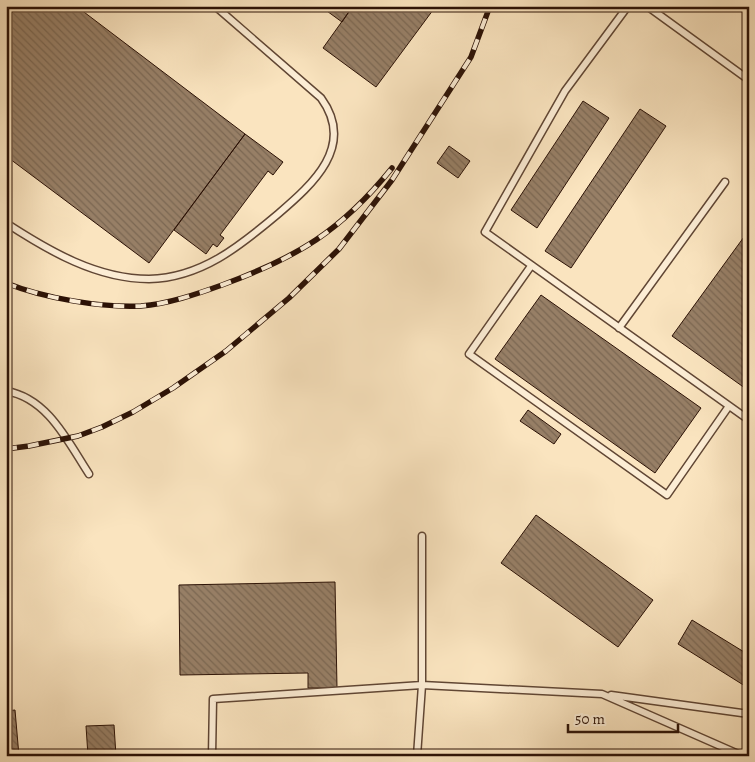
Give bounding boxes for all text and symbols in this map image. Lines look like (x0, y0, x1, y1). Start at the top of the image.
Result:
scale bar (568, 702, 678, 734)
text: 50 m (575, 709, 605, 729)

